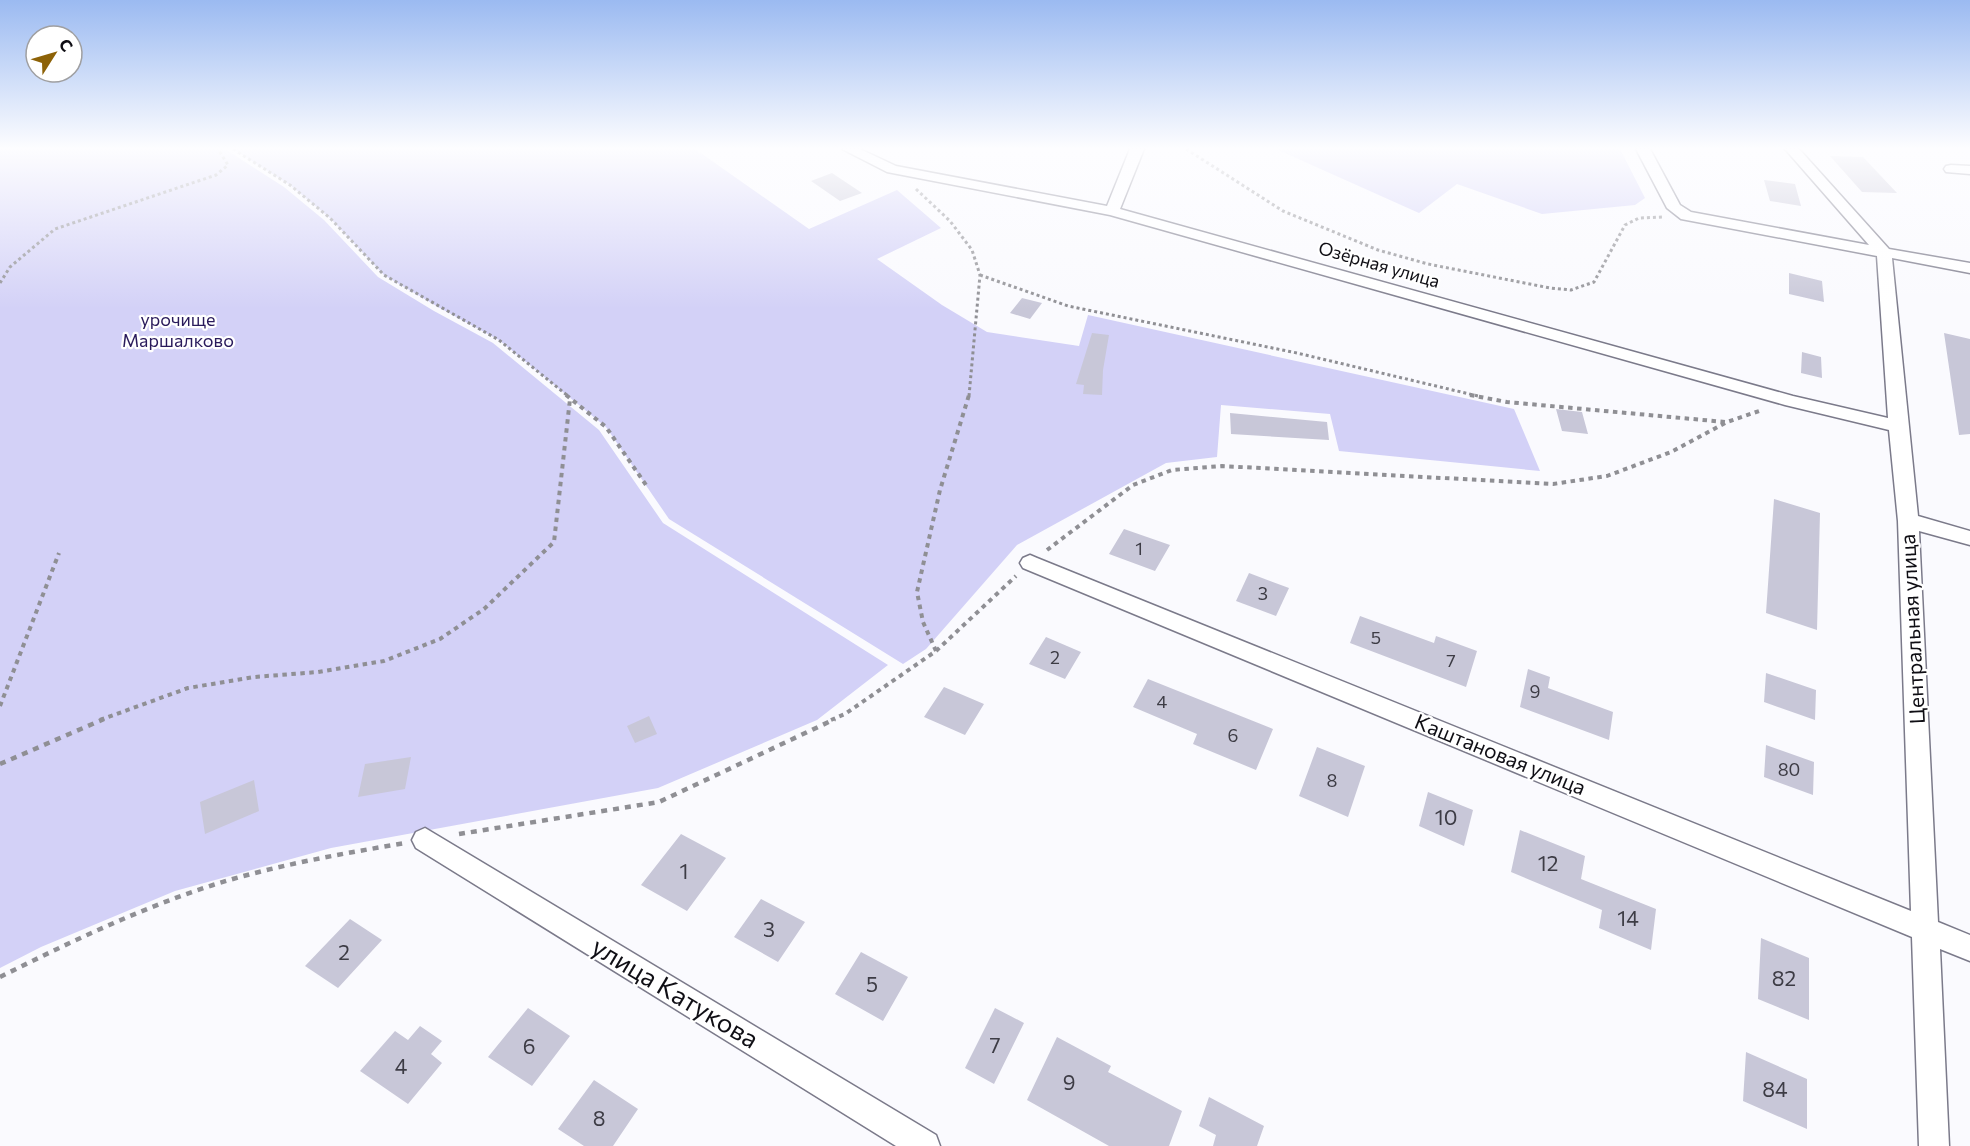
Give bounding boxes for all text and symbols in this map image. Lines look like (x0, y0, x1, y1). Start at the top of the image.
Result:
north arrow (24, 24, 84, 84)
text: С (56, 35, 77, 55)
street label: Озёрная улица (1316, 236, 1442, 292)
park label: урочище Маршалково (122, 308, 234, 351)
street label: Центральная улица (1894, 533, 1929, 725)
house number: 1 (1135, 537, 1143, 559)
house number: 3 (1258, 582, 1268, 604)
house number: 5 (1371, 626, 1381, 648)
house number: 2 (1050, 646, 1060, 668)
house number: 7 (1446, 649, 1456, 671)
house number: 9 (1530, 680, 1540, 702)
house number: 4 (1157, 690, 1168, 712)
street label: Каштановая улица (1411, 708, 1590, 799)
house number: 6 (1228, 724, 1238, 746)
house number: 80 (1778, 758, 1800, 780)
house number: 8 (1327, 769, 1338, 791)
house number: 10 (1435, 804, 1457, 829)
house number: 12 (1538, 850, 1558, 875)
house number: 1 (680, 858, 688, 883)
house number: 14 (1617, 905, 1639, 930)
house number: 3 (763, 916, 775, 941)
street label: улица Катукова (587, 930, 765, 1054)
house number: 2 (338, 939, 350, 964)
house number: 82 (1772, 965, 1796, 990)
house number: 5 (866, 971, 878, 996)
house number: 7 (989, 1032, 1001, 1057)
house number: 6 (523, 1033, 535, 1058)
house number: 4 (395, 1053, 408, 1078)
house number: 9 (1063, 1069, 1075, 1094)
house number: 84 (1762, 1076, 1788, 1101)
house number: 8 (593, 1105, 605, 1130)

